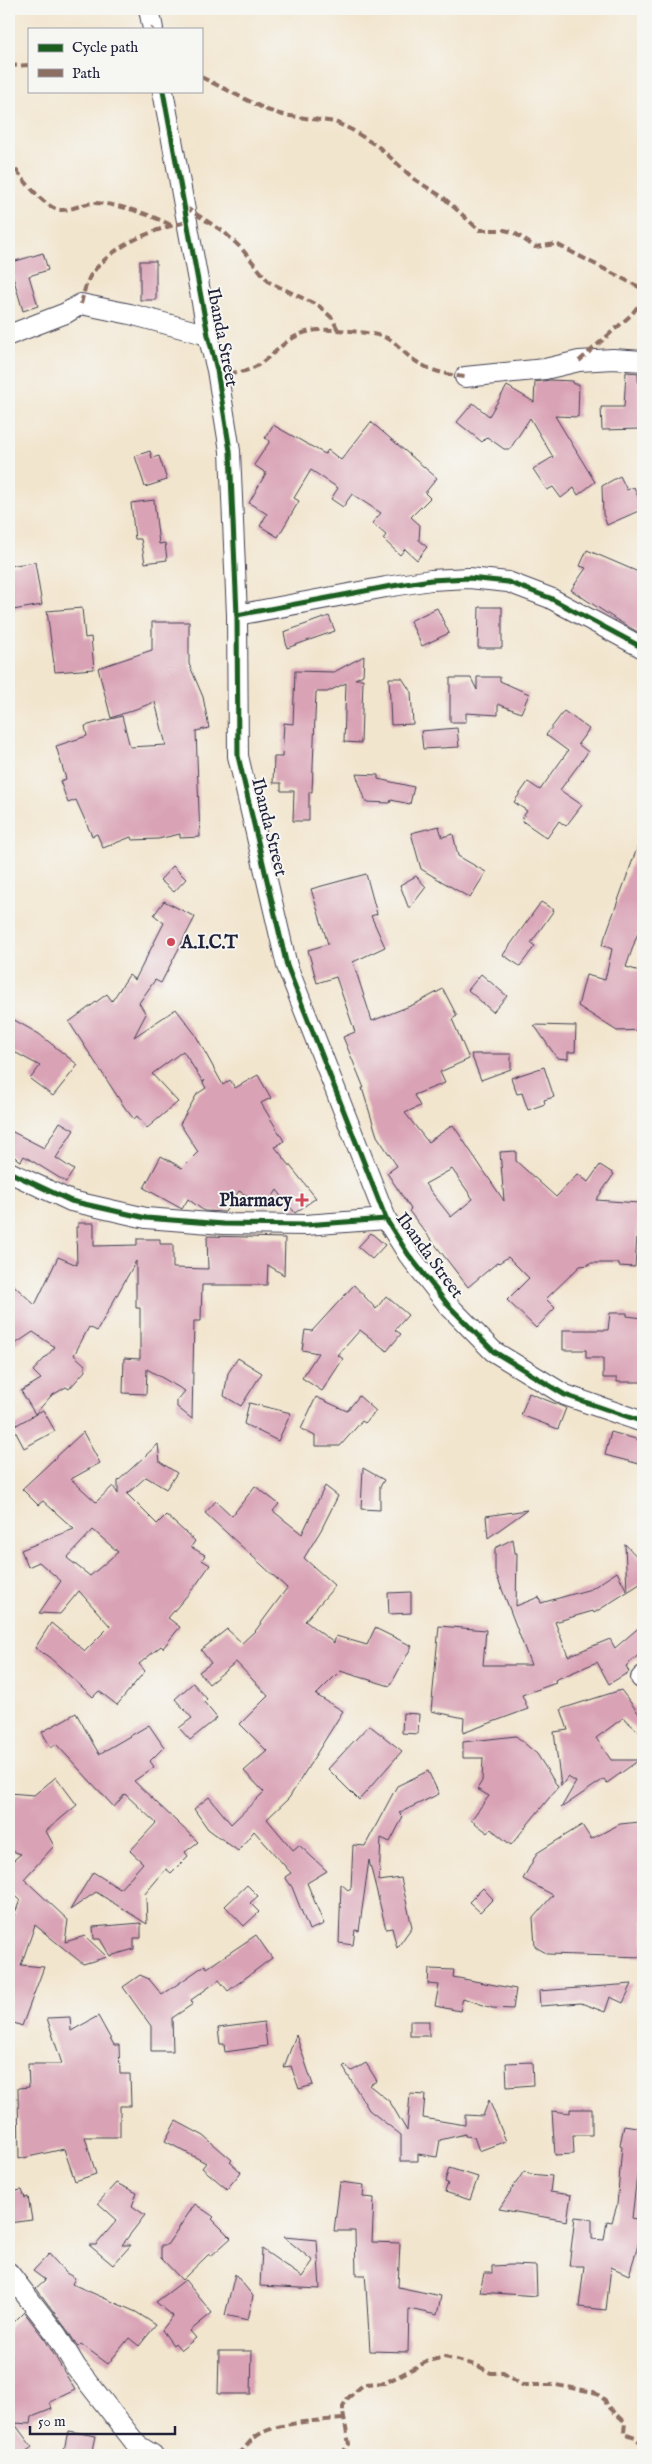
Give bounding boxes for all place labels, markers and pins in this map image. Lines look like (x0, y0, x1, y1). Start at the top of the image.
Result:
place label: A.I.C.T (180, 932, 239, 955)
marker: A.I.C.T (165, 936, 177, 948)
place label: Pharmacy (219, 1190, 293, 1213)
marker: Pharmacy (296, 1194, 308, 1206)

